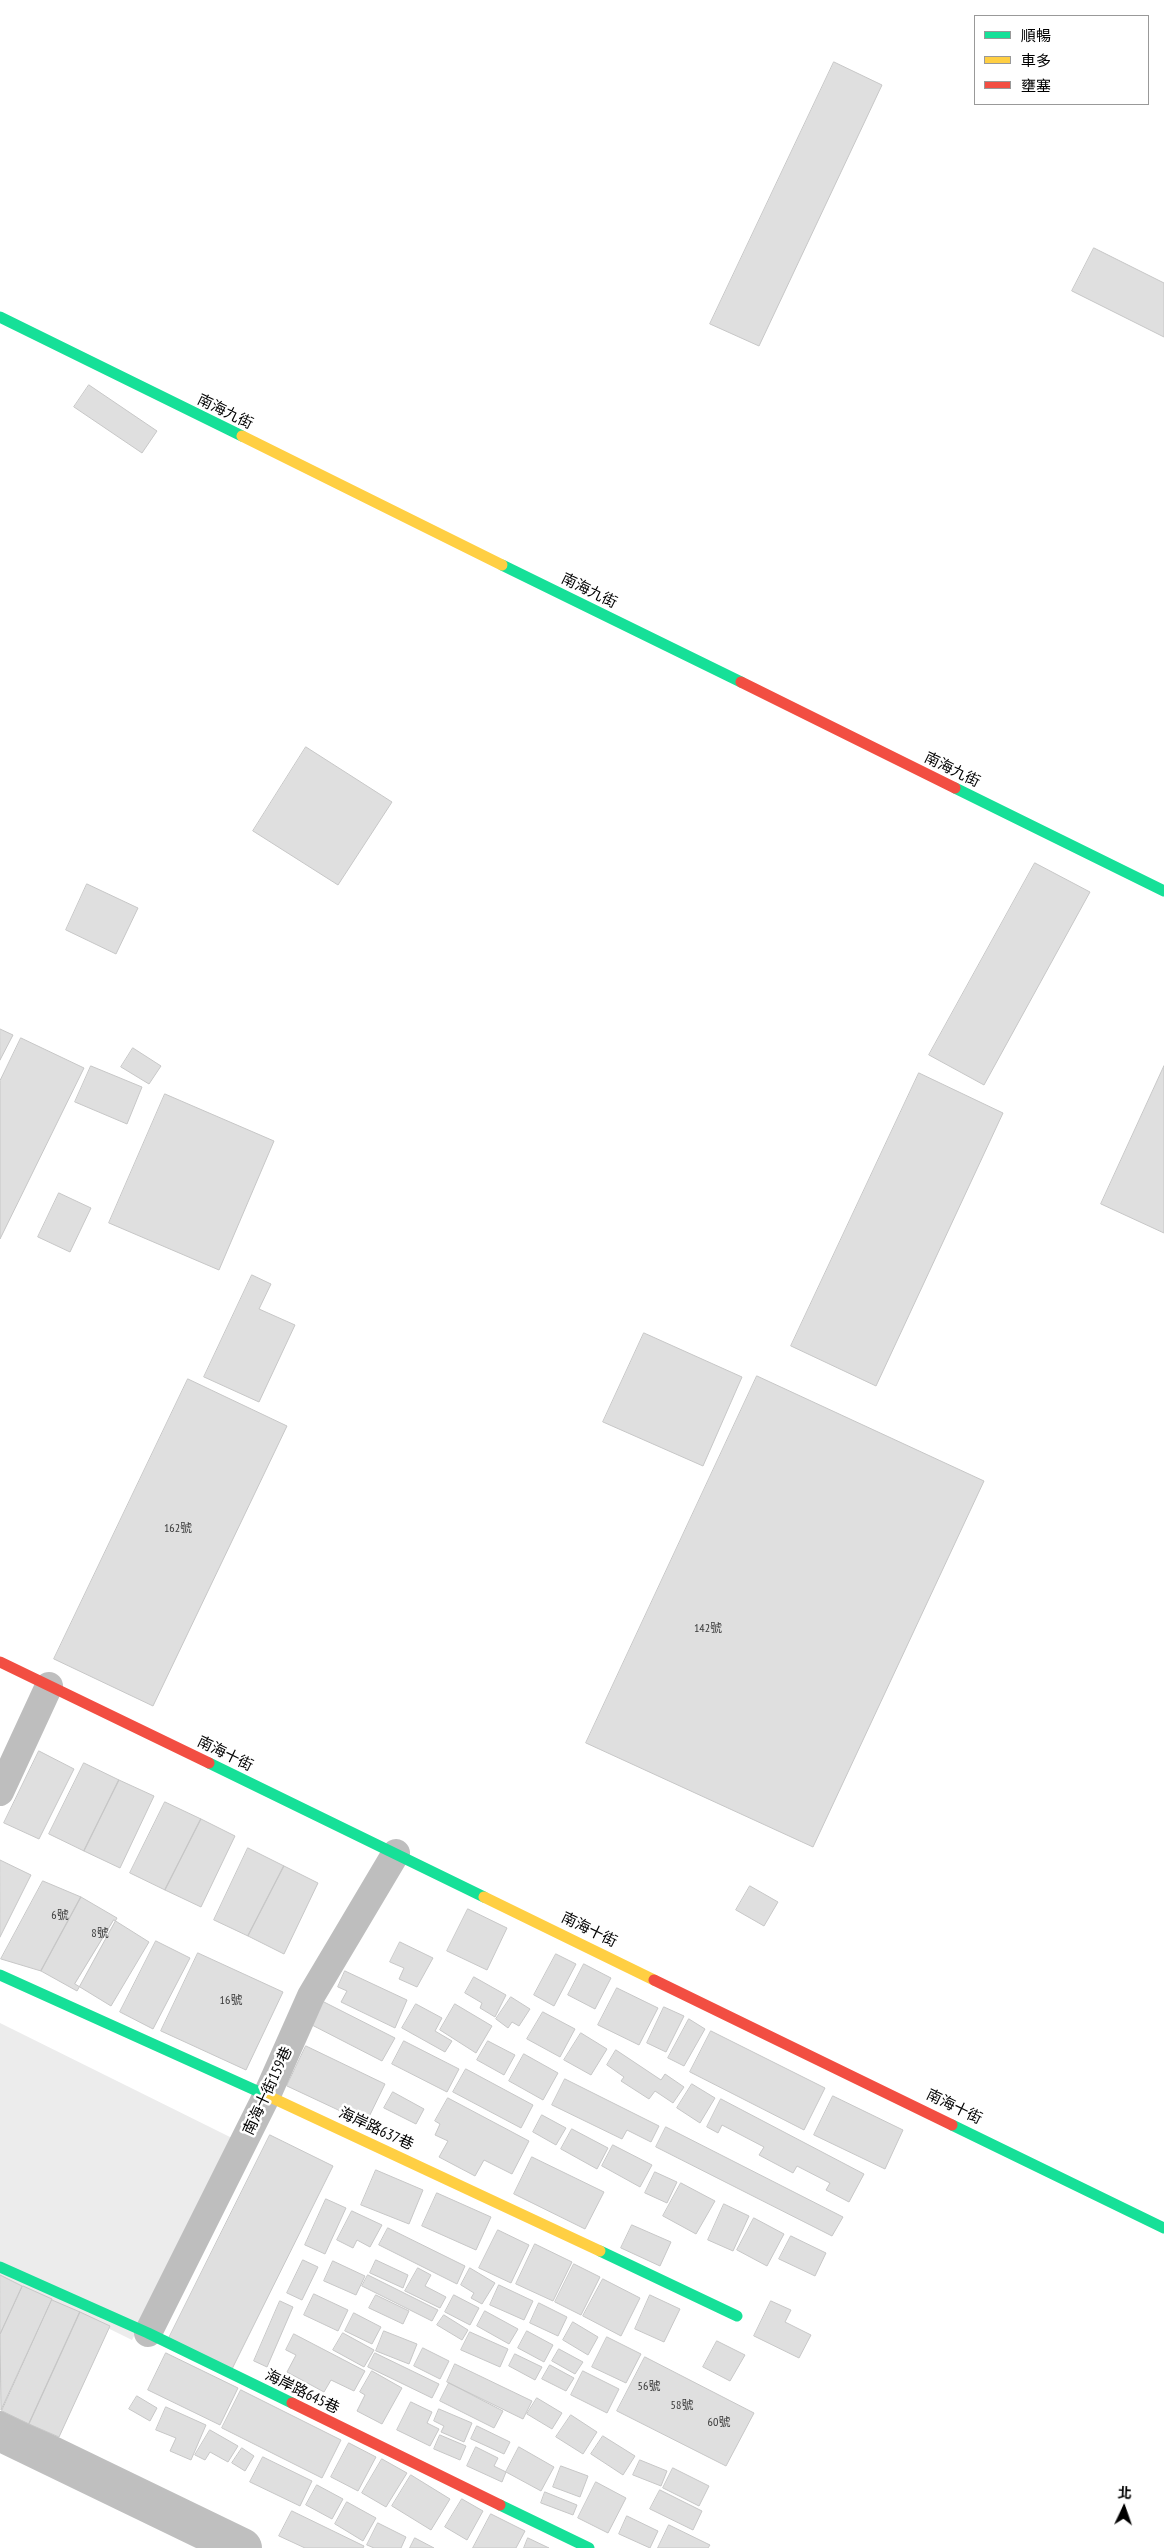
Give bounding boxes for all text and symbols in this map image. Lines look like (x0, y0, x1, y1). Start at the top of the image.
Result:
legend (974, 15, 1149, 105)
text: 順暢 (1021, 26, 1051, 45)
text: 車多 (1021, 51, 1051, 70)
text: 壅塞 (1021, 76, 1051, 95)
street label: 南海九街 (194, 391, 256, 433)
street label: 南海九街 (558, 570, 620, 612)
street label: 南海九街 (921, 749, 983, 791)
house number: 162號 (164, 1522, 192, 1536)
house number: 142號 (694, 1622, 722, 1636)
street label: 南海十街 (194, 1733, 256, 1775)
house number: 6號 (51, 1909, 69, 1923)
street label: 南海十街 (558, 1909, 620, 1951)
house number: 8號 (91, 1927, 109, 1941)
house number: 16號 (220, 1994, 242, 2008)
street label: 南海十街159巷 (240, 2044, 296, 2138)
street label: 南海十街 (923, 2086, 985, 2128)
street label: 海岸路637巷 (336, 2104, 416, 2154)
street label: 海岸路645巷 (262, 2366, 342, 2418)
house number: 56號 (638, 2380, 660, 2394)
house number: 58號 (671, 2399, 693, 2413)
house number: 60號 (708, 2416, 730, 2430)
north arrow (1099, 2483, 1149, 2533)
text: 北 (1117, 2484, 1132, 2502)

